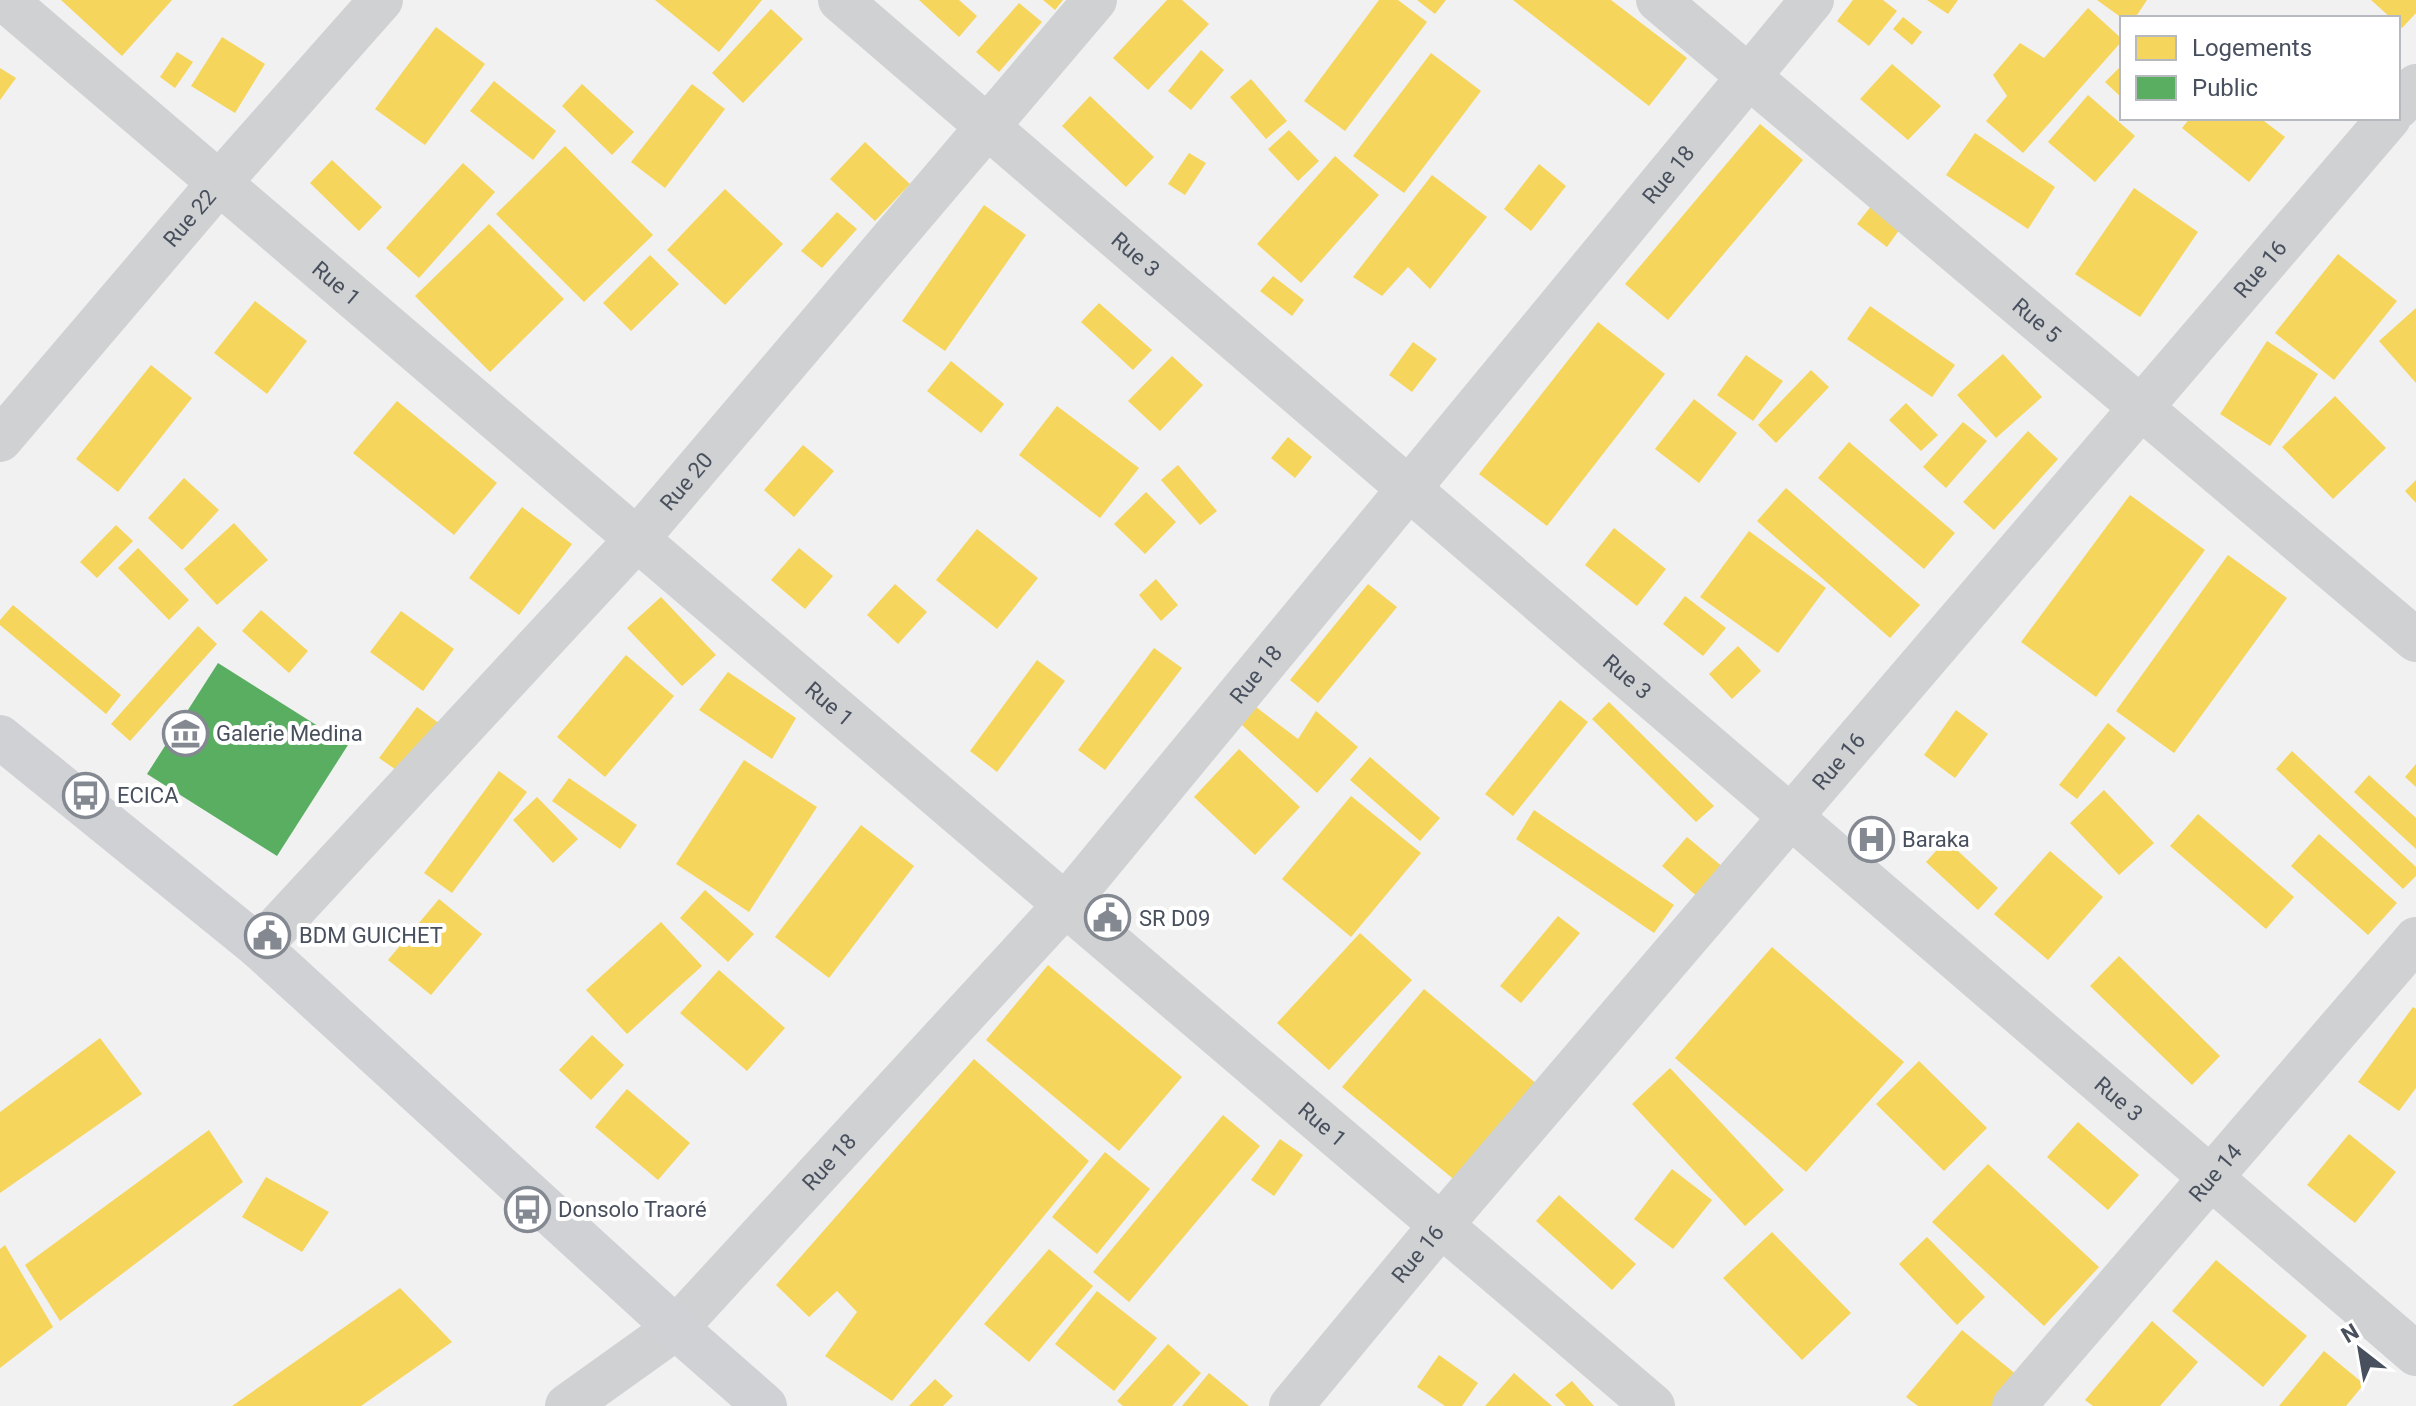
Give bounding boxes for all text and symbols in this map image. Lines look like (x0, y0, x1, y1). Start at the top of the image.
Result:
legend (2120, 16, 2400, 120)
text: Logements (2192, 34, 2312, 62)
text: Public (2192, 74, 2258, 102)
street label: Rue 18 (1637, 141, 1700, 209)
street label: Rue 22 (158, 184, 221, 252)
street label: Rue 3 (1106, 227, 1165, 282)
street label: Rue 16 (2229, 235, 2292, 303)
street label: Rue 1 (307, 256, 365, 311)
street label: Rue 5 (2007, 293, 2066, 348)
street label: Rue 20 (655, 448, 718, 515)
street label: Rue 18 (1225, 641, 1287, 709)
street label: Rue 3 (1598, 649, 1656, 704)
street label: Rue 1 (800, 677, 858, 731)
museum icon: Galerie Medina (161, 709, 209, 757)
place label: Galerie Medina (216, 721, 363, 746)
street label: Rue 16 (1807, 727, 1870, 795)
bus stop icon: ECICA (62, 771, 110, 819)
place label: ECICA (117, 783, 179, 808)
hospital icon: Baraka (1847, 815, 1895, 863)
place label: Baraka (1902, 827, 1970, 852)
public building icon: SR D09 (1084, 894, 1132, 942)
place label: SR D09 (1139, 906, 1210, 931)
public building icon: BDM GUICHET (244, 911, 292, 959)
place label: BDM GUICHET (299, 923, 443, 948)
street label: Rue 3 (2089, 1072, 2148, 1127)
street label: Rue 1 (1293, 1097, 1351, 1152)
street label: Rue 18 (797, 1129, 861, 1195)
street label: Rue 14 (2184, 1139, 2247, 1207)
bus stop icon: Donsolo Traoré (503, 1185, 551, 1233)
place label: Donsolo Traoré (558, 1197, 707, 1222)
street label: Rue 16 (1387, 1220, 1449, 1288)
north arrow (2320, 1310, 2400, 1390)
text: N (2337, 1319, 2363, 1348)

